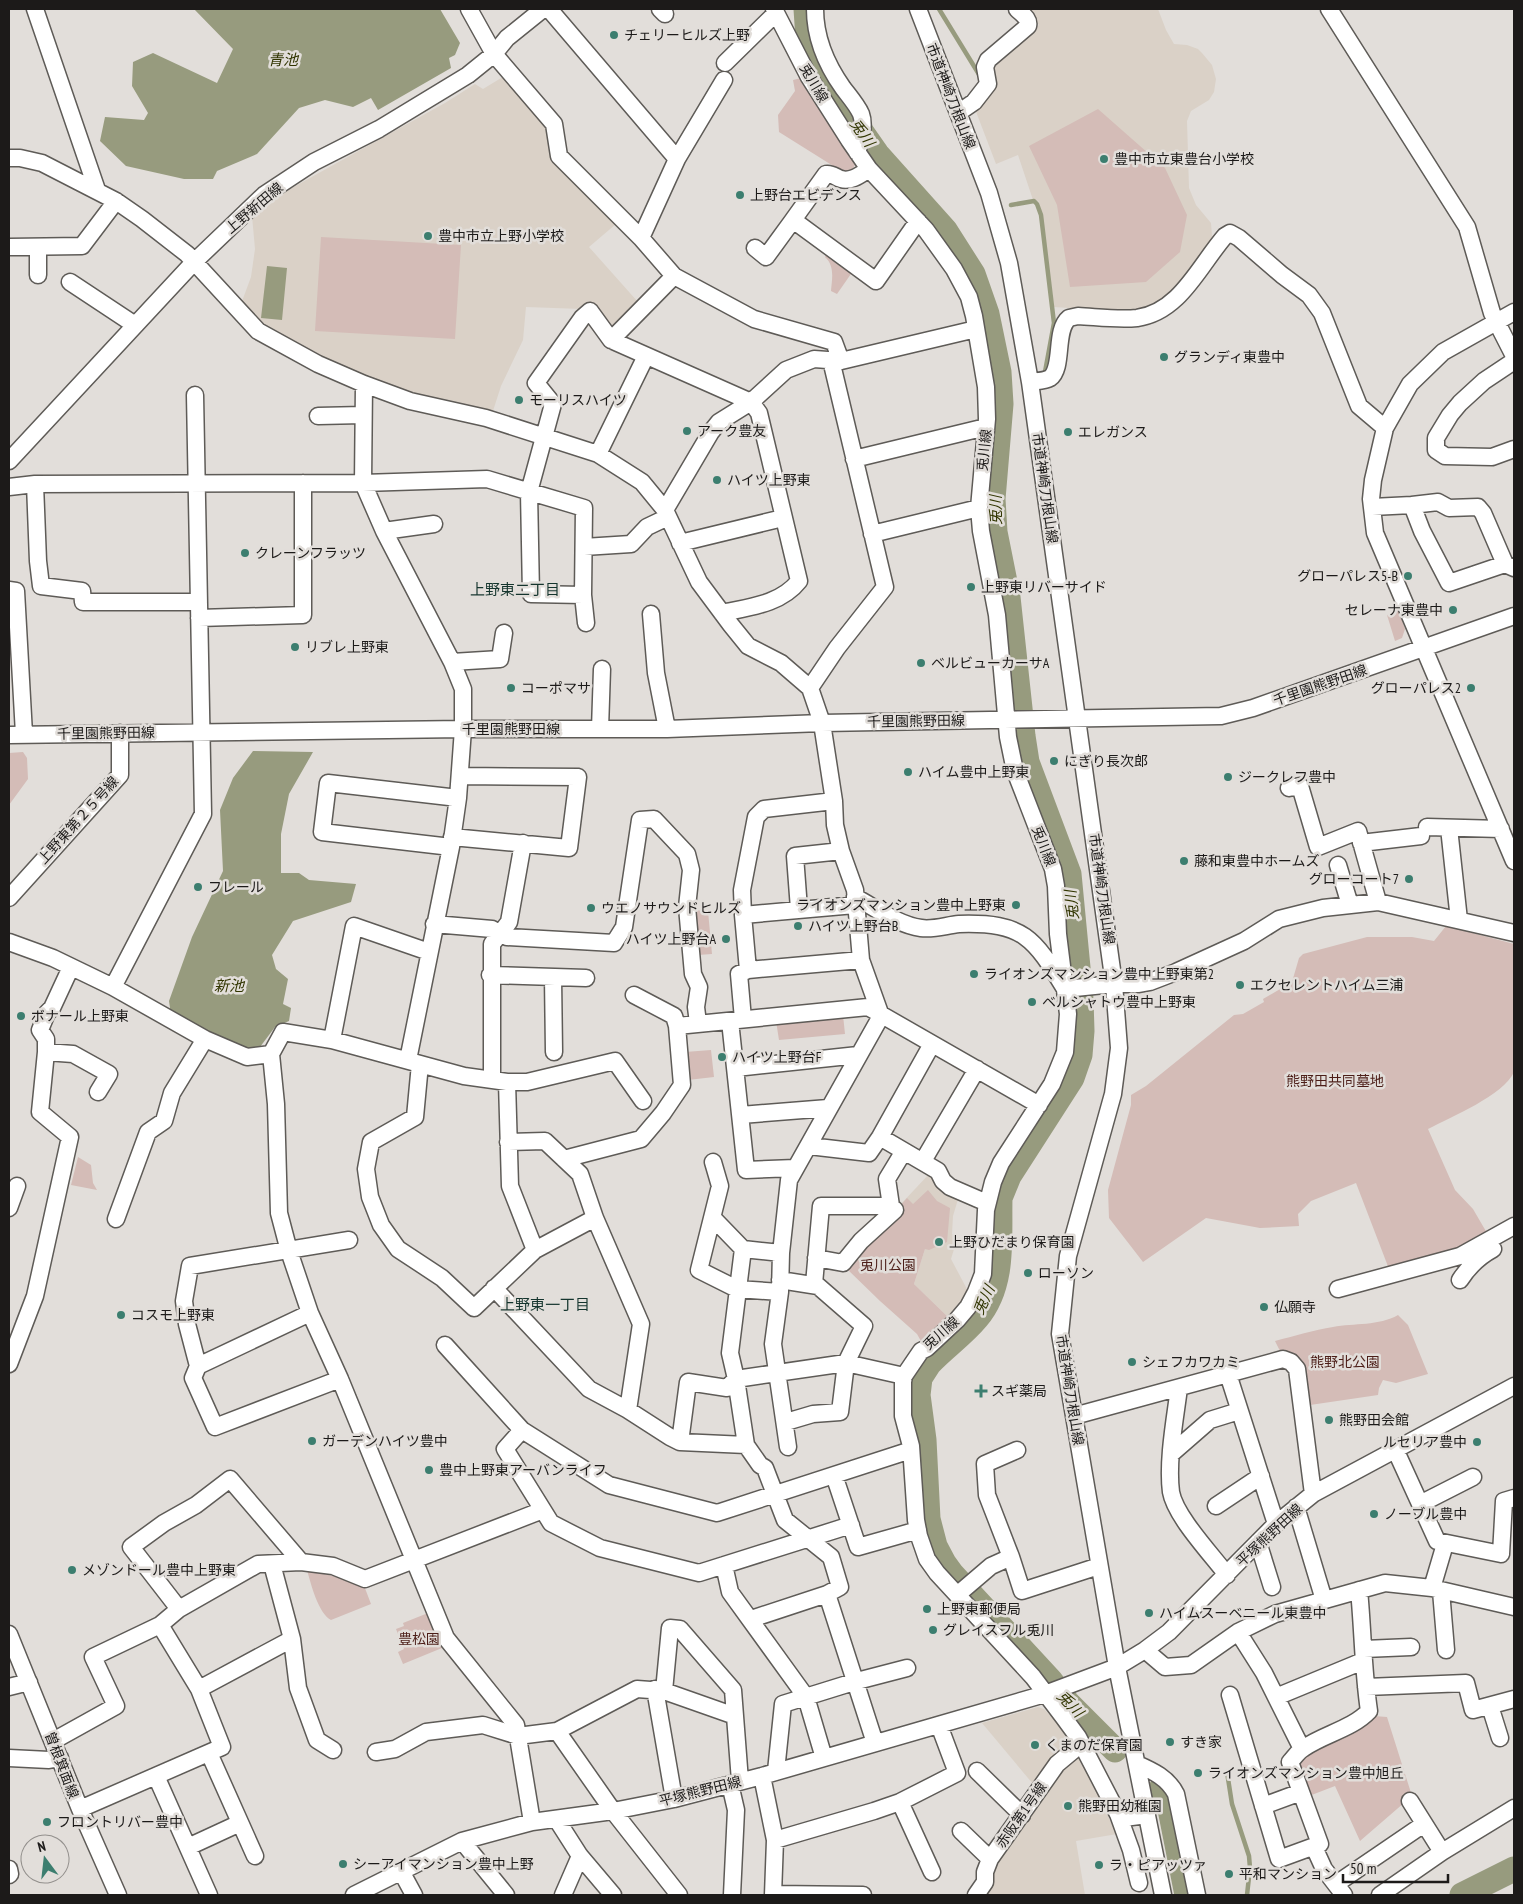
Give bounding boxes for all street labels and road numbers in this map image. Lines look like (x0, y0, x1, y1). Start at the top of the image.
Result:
street label: 市道神崎刀根山線 (923, 40, 979, 152)
street label: 兎川線 (796, 60, 832, 106)
street label: 上野新田線 (221, 179, 287, 237)
street label: 兎川線 (973, 428, 995, 472)
street label: 市道神崎刀根山線 (1028, 431, 1062, 545)
street label: 千里園熊野田線 (1271, 661, 1369, 709)
street label: 千里園熊野田線 (867, 711, 965, 731)
street label: 千里園熊野田線 (462, 720, 560, 738)
street label: 千里園熊野田線 (57, 723, 155, 743)
street label: 上野東第２５号線 (34, 772, 122, 868)
street label: 兎川線 (1028, 823, 1060, 869)
street label: 市道神崎刀根山線 (1085, 832, 1119, 946)
street label: 兎川線 (919, 1312, 963, 1354)
street label: 市道神崎刀根山線 (1052, 1333, 1088, 1447)
street label: 平塚熊野田線 (1232, 1500, 1306, 1570)
street label: 曽根箕面線 (41, 1729, 83, 1801)
street label: 平塚熊野田線 (657, 1772, 743, 1810)
street label: 赤阪第1号線 (992, 1779, 1050, 1851)

